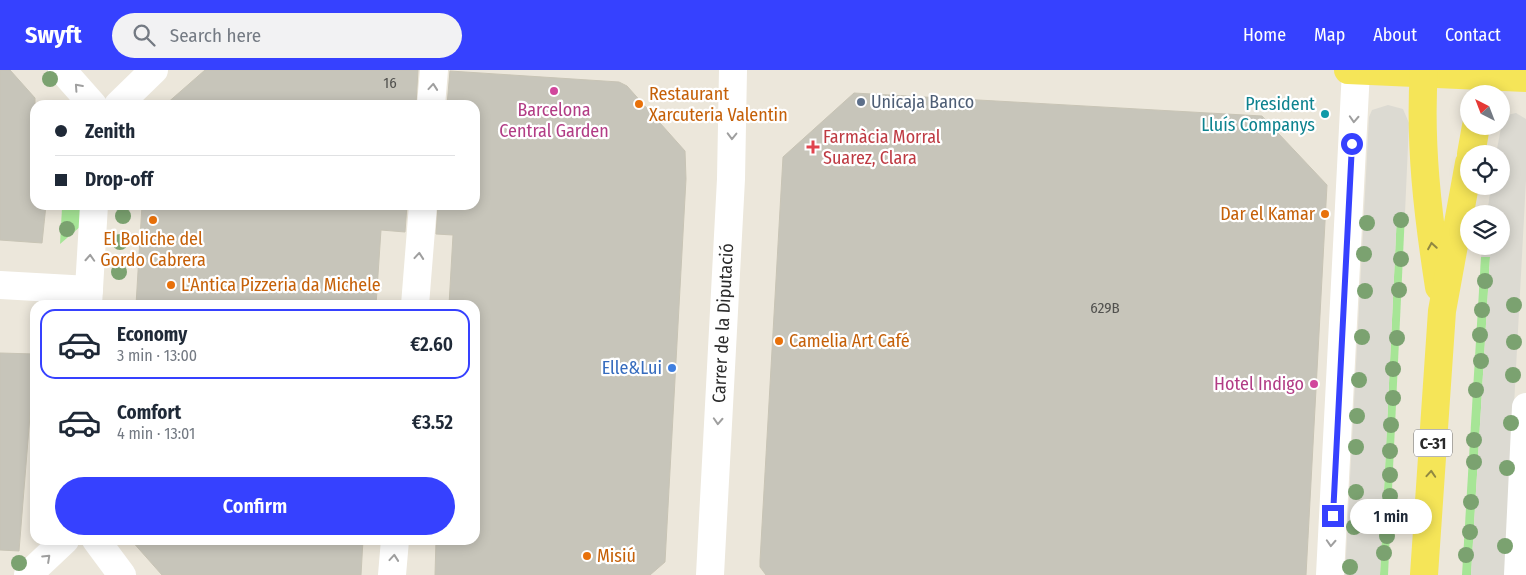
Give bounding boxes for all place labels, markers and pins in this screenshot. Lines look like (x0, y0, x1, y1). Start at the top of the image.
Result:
place label: Restaurant Xarcuteria Valentin (649, 83, 788, 126)
marker: Barcelona Central Garden (548, 85, 560, 97)
place label: Unicaja Banco (871, 91, 974, 113)
place label: President Lluís Companys (1201, 93, 1315, 136)
marker: Unicaja Banco (855, 96, 867, 108)
marker: Restaurant Xarcuteria Valentin (633, 98, 645, 110)
place label: Barcelona Central Garden (499, 99, 609, 142)
marker: President Lluís Companys (1319, 108, 1331, 120)
place label: Farmàcia Morral Suarez, Clara (823, 126, 941, 169)
marker: Farmàcia Morral Suarez, Clara (807, 141, 819, 153)
place label: Dar el Kamar (1220, 203, 1316, 225)
marker: Dar el Kamar (1319, 208, 1331, 220)
marker: El Boliche del Gordo Cabrera (147, 214, 159, 226)
place label: El Boliche del Gordo Cabrera (100, 228, 206, 271)
place label: L'Antica Pizzeria da Michele (181, 274, 381, 296)
marker: L'Antica Pizzeria da Michele (165, 279, 177, 291)
place label: Camelia Art Café (789, 330, 910, 352)
marker: Camelia Art Café (773, 335, 785, 347)
place label: Elle&Lui (602, 357, 662, 379)
marker: Elle&Lui (666, 362, 678, 374)
place label: Hotel Indigo (1214, 373, 1304, 395)
marker: Hotel Indigo (1308, 378, 1320, 390)
place label: Misiú (597, 545, 636, 567)
marker: Misiú (581, 550, 593, 562)

